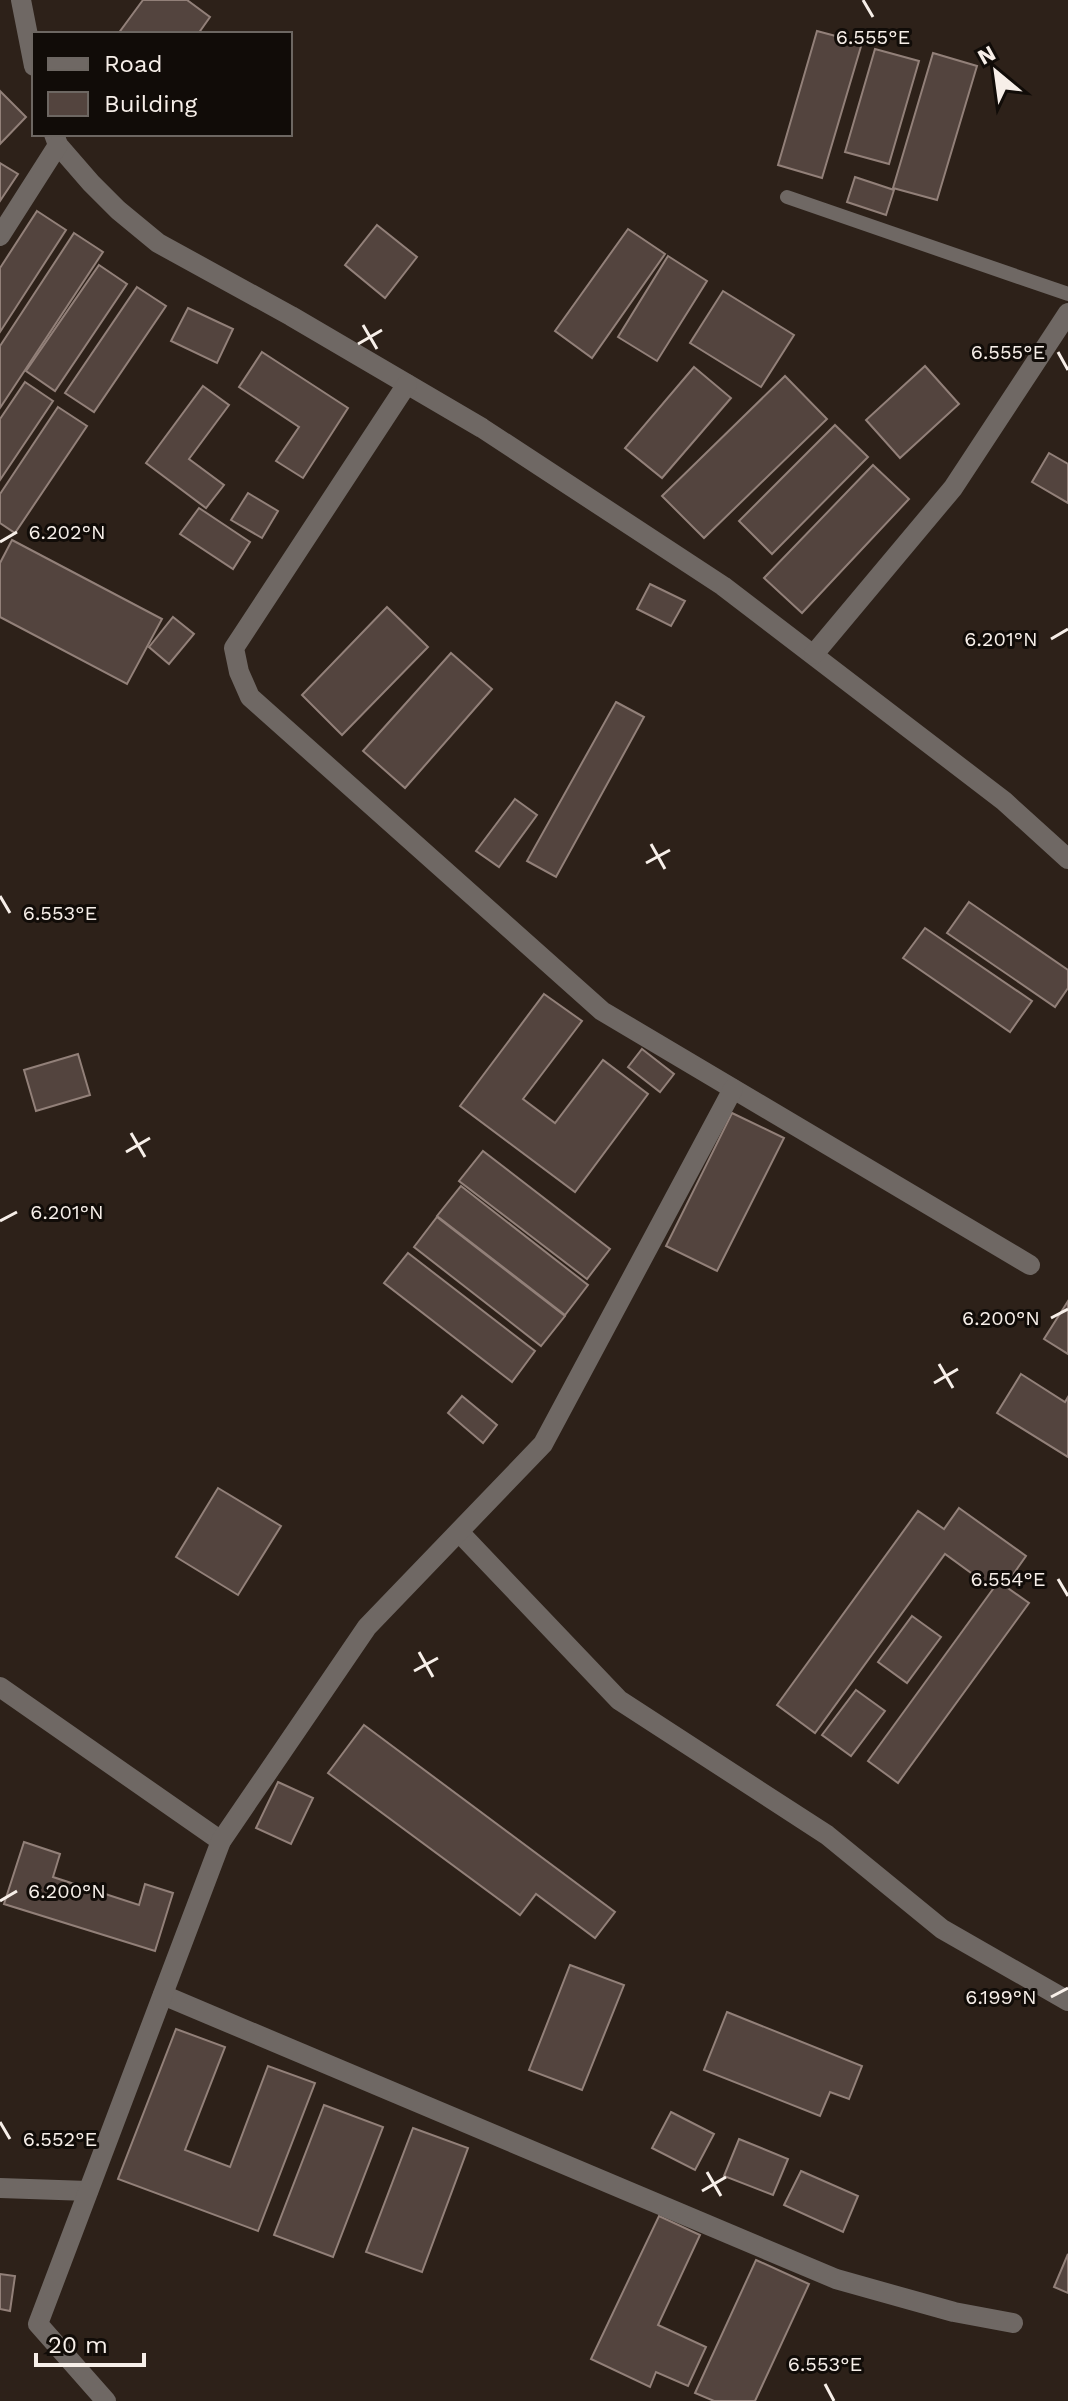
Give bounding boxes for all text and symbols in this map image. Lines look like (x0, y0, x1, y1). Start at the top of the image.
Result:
text: 6.555°E (836, 25, 910, 49)
legend (32, 32, 292, 136)
north arrow (956, 32, 1036, 112)
text: N (973, 40, 1000, 70)
text: Road (104, 50, 163, 78)
text: Building (104, 90, 197, 118)
text: 6.555°E (971, 340, 1045, 364)
text: 6.202°N (28, 520, 106, 544)
text: 6.201°N (964, 627, 1038, 651)
text: 6.553°E (23, 901, 97, 925)
text: 6.201°N (30, 1200, 104, 1224)
text: 6.200°N (962, 1306, 1040, 1330)
text: 6.554°E (971, 1567, 1045, 1591)
text: 6.200°N (28, 1879, 106, 1903)
text: 6.199°N (965, 1985, 1037, 2009)
text: 6.552°E (23, 2127, 97, 2151)
scale bar (36, 2317, 144, 2367)
text: 20 m (48, 2331, 108, 2359)
text: 6.553°E (788, 2352, 862, 2376)

